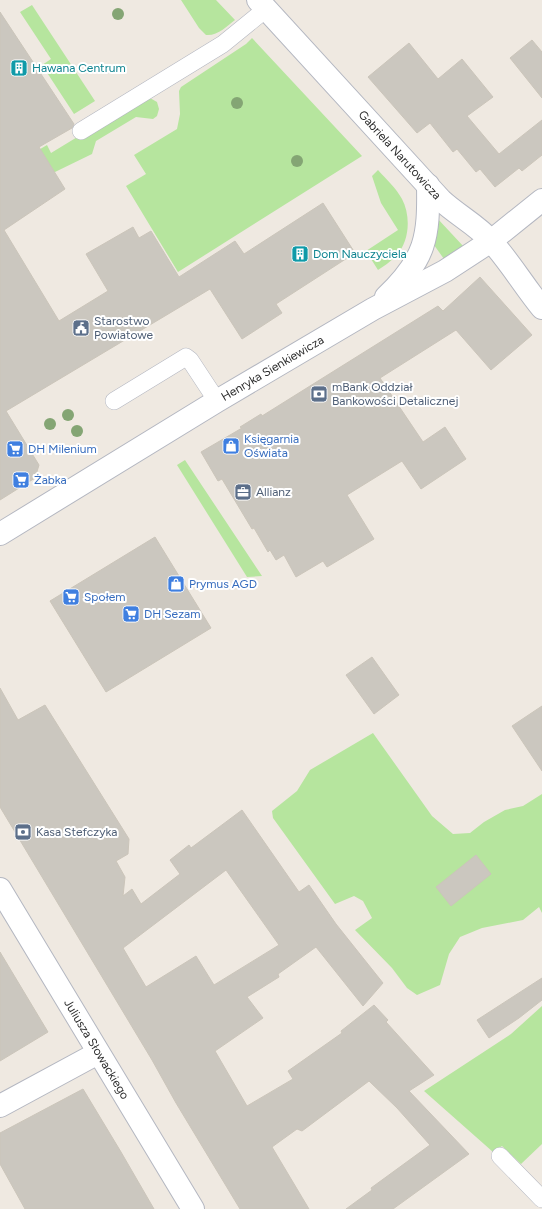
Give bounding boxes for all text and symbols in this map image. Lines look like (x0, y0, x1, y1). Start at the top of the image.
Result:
building icon: Hawana Centrum (9, 58, 29, 78)
place label: Hawana Centrum (32, 61, 126, 75)
street label: Gabriela Narutowicza (356, 108, 444, 202)
building icon: Dom Nauczyciela (290, 244, 310, 264)
place label: Dom Nauczyciela (313, 247, 407, 261)
place label: Starostwo Powiatowe (94, 314, 154, 342)
public building icon: Starostwo Powiatowe (71, 318, 91, 338)
street label: Henryka Sienkiewicza (219, 333, 326, 404)
place label: mBank Oddział Bankowości Detalicznej (332, 380, 458, 408)
bank icon: mBank Oddział Bankowości Detalicznej (309, 384, 329, 404)
place label: Księgarnia Oświata (244, 432, 299, 460)
shop icon: Księgarnia Oświata (221, 436, 241, 456)
supermarket icon: DH Milenium (5, 439, 25, 459)
place label: DH Milenium (28, 442, 97, 456)
supermarket icon: Żabka (11, 470, 31, 490)
place label: Żabka (34, 473, 67, 487)
office icon: Allianz (233, 482, 253, 502)
place label: Allianz (256, 485, 291, 499)
shop icon: Prymus AGD (166, 574, 186, 594)
place label: Prymus AGD (189, 577, 257, 591)
supermarket icon: Społem (61, 587, 81, 607)
place label: Społem (84, 590, 126, 604)
supermarket icon: DH Sezam (121, 604, 141, 624)
place label: DH Sezam (144, 607, 200, 621)
bank icon: Kasa Stefczyka (13, 822, 33, 842)
place label: Kasa Stefczyka (36, 825, 117, 839)
street label: Juliusza Słowackiego (61, 997, 132, 1102)

